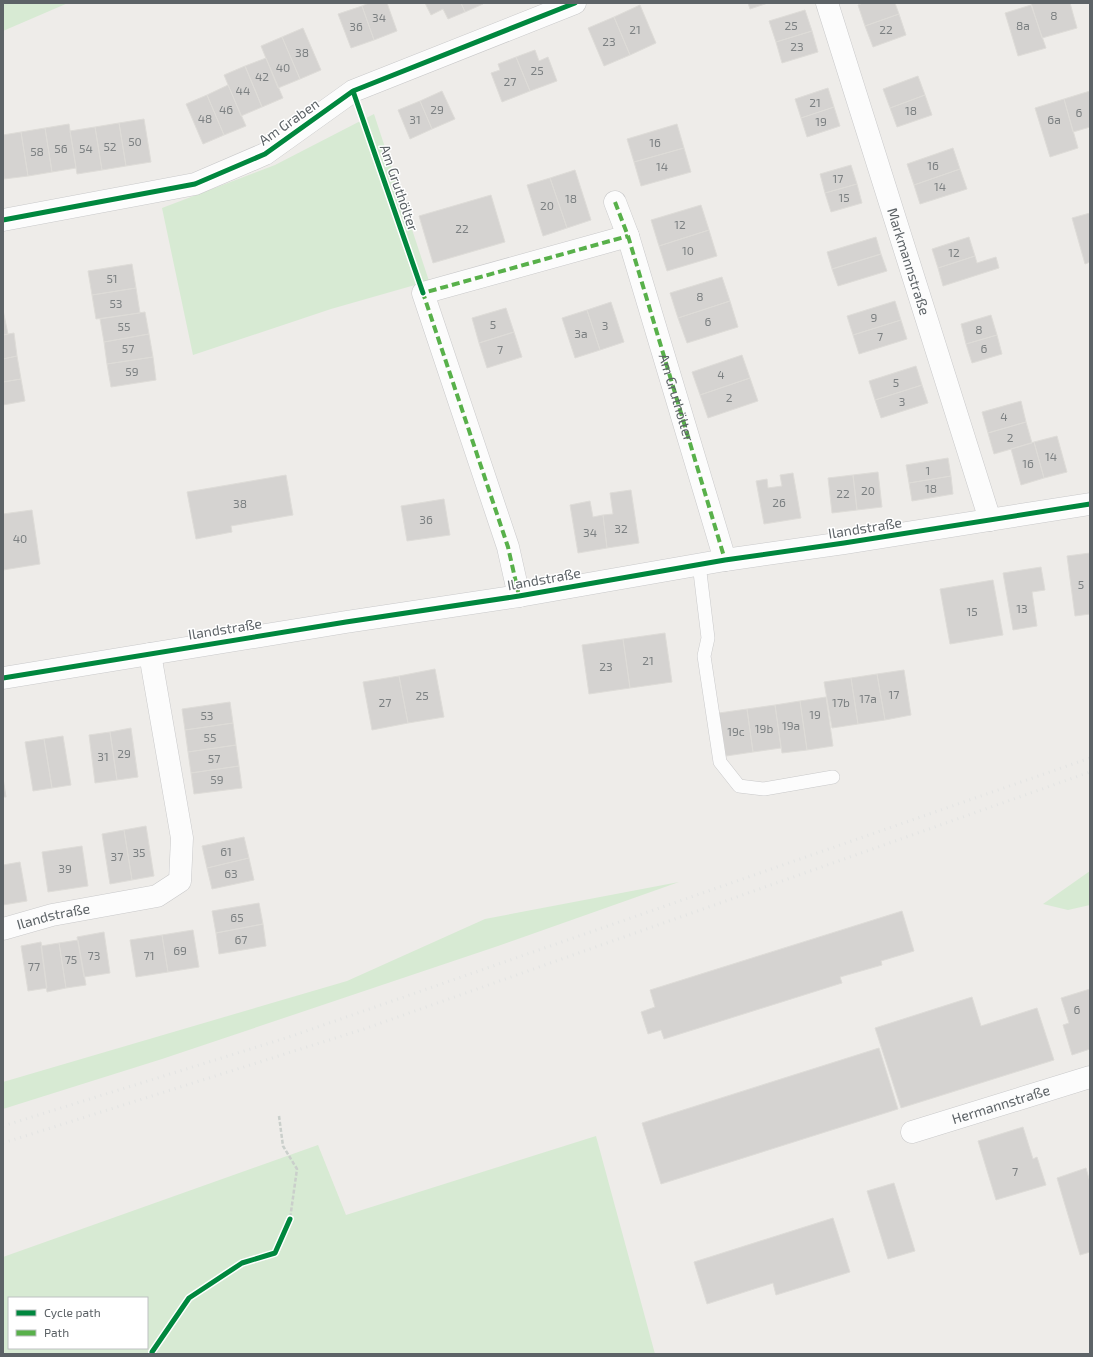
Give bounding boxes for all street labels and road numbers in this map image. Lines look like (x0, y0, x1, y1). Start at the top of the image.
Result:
street label: Am Graben (255, 95, 322, 149)
street label: Am Gruthölter (377, 142, 422, 234)
street label: Markmannstraße (884, 205, 934, 317)
street label: Am Gruthölter (656, 352, 698, 444)
street label: Ilandstraße (827, 513, 903, 542)
street label: Ilandstraße (506, 564, 582, 593)
street label: Ilandstraße (187, 614, 263, 643)
street label: Ilandstraße (15, 899, 91, 933)
street label: Hermannstraße (950, 1081, 1052, 1127)

